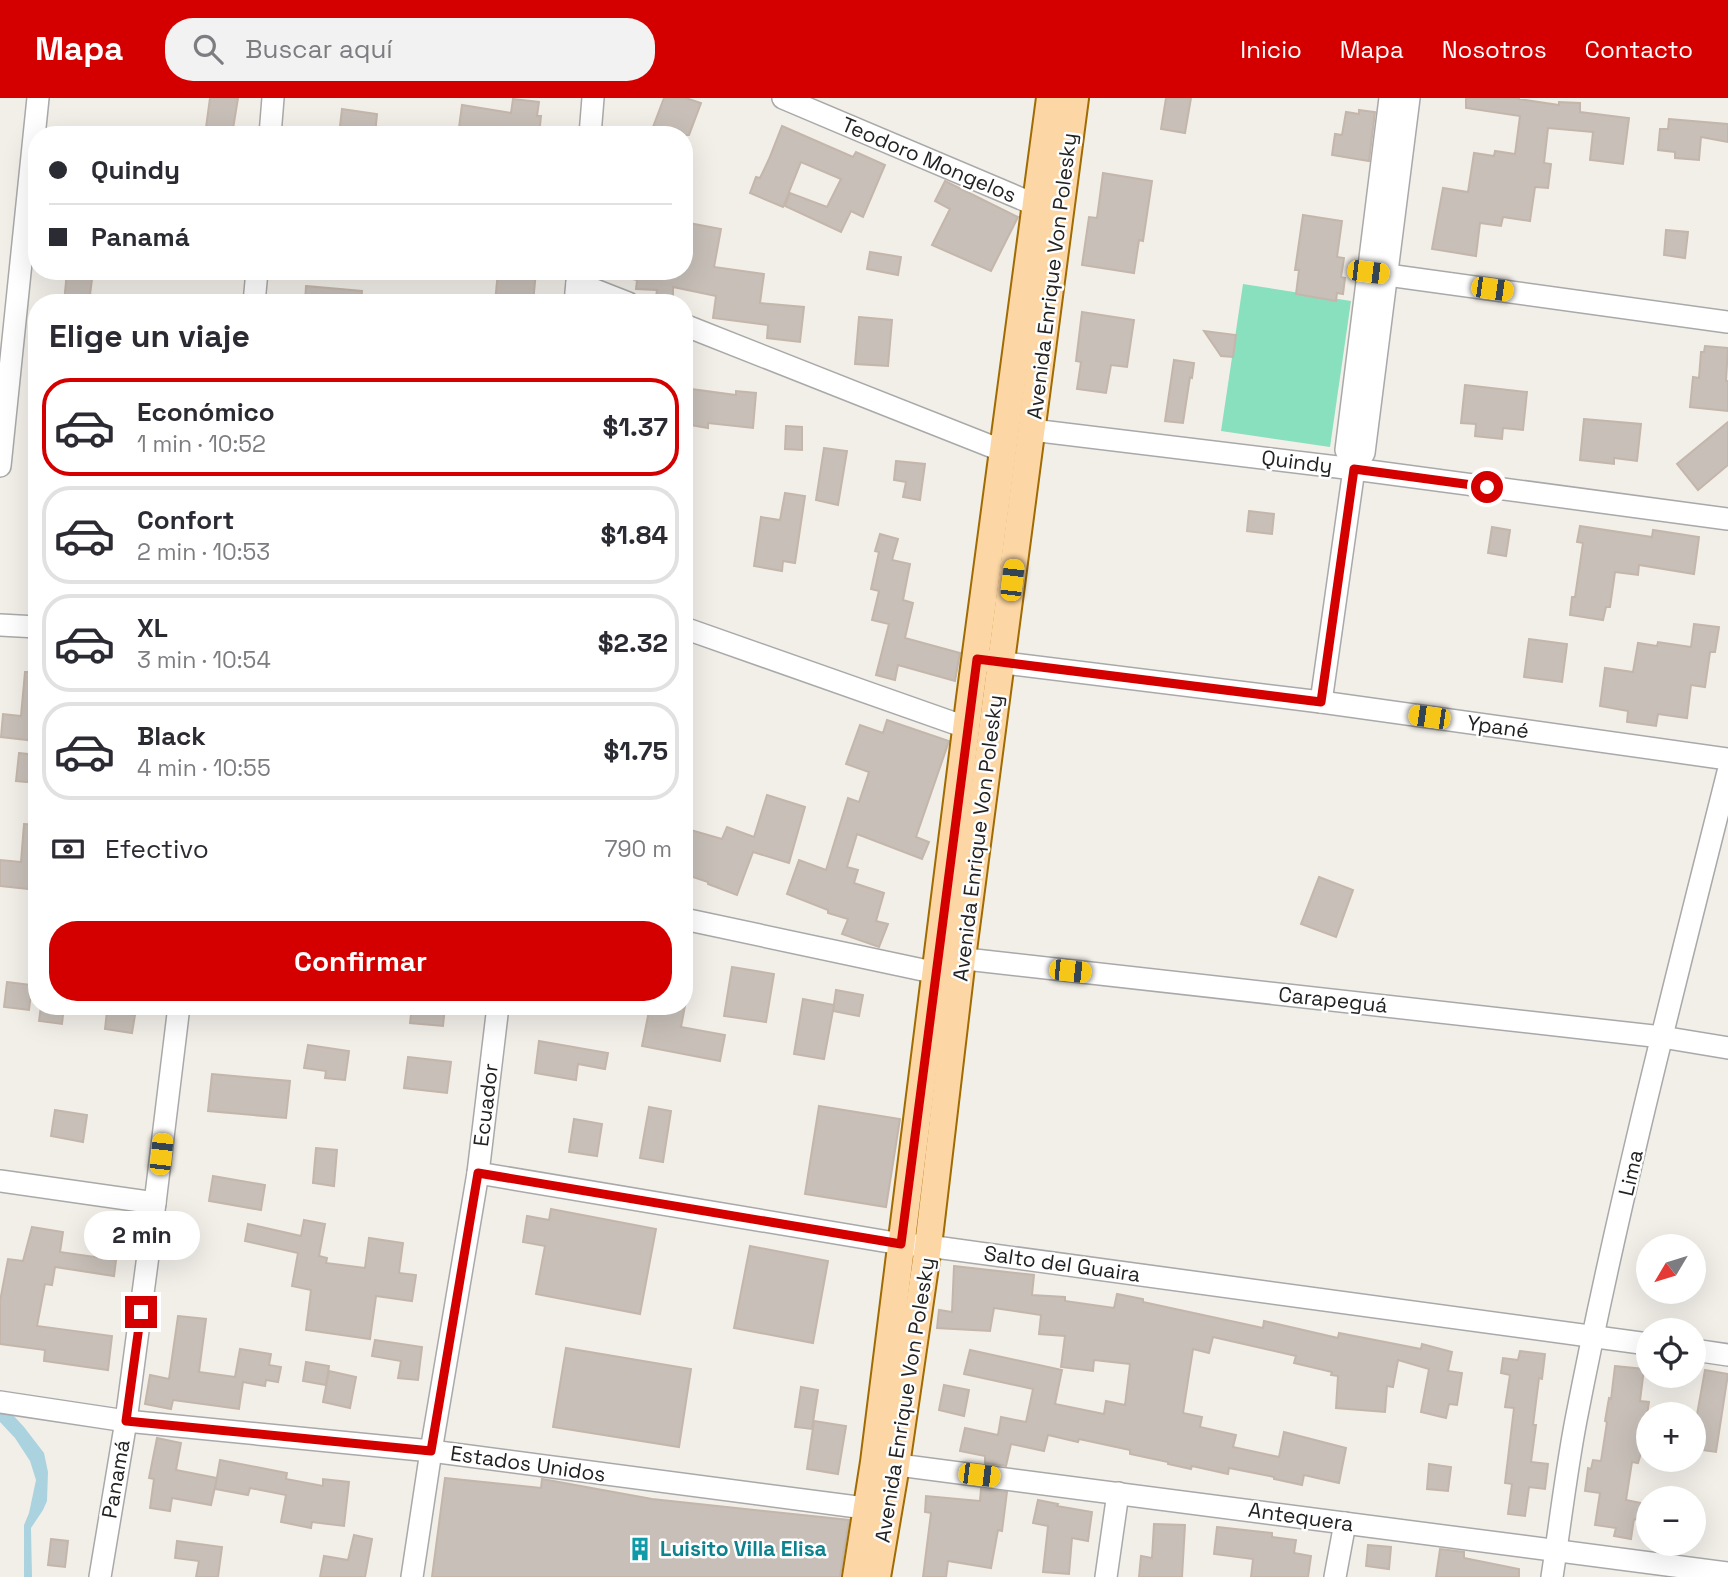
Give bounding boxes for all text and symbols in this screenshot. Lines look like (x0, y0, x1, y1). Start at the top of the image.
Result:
search box (165, 18, 655, 81)
text: Mapa (35, 28, 123, 70)
icon: search (189, 30, 227, 68)
text: Buscar aquí (245, 32, 393, 66)
text: Inicio (1240, 34, 1302, 65)
text: Mapa (1340, 34, 1404, 65)
text: Nosotros (1442, 34, 1547, 65)
text: Contacto (1585, 34, 1693, 65)
street label: Teodoro Mongelos (838, 111, 1021, 209)
street label: Avenida Enrique Von Polesky (1021, 131, 1082, 421)
text: Quindy (91, 153, 180, 187)
text: Panamá (91, 220, 190, 254)
car (1346, 259, 1391, 285)
car (1470, 276, 1515, 302)
text: Elige un viaje (49, 316, 250, 356)
text: Económico (137, 395, 275, 429)
icon: car (53, 396, 116, 459)
text: $1.37 (603, 410, 668, 444)
text: 1 min · 10:52 (137, 429, 266, 459)
street label: Quindy (1260, 444, 1334, 479)
route start (1471, 471, 1503, 503)
text: Confort (137, 503, 234, 537)
icon: car (53, 504, 116, 567)
text: $1.84 (601, 518, 668, 552)
text: 2 min · 10:53 (137, 537, 270, 567)
car (1000, 558, 1025, 602)
text: XL (137, 611, 168, 645)
icon: car (53, 612, 116, 675)
text: $2.32 (598, 626, 668, 660)
text: 3 min · 10:54 (137, 645, 271, 675)
street label: Avenida Enrique Von Polesky (947, 693, 1008, 983)
car (1407, 704, 1452, 730)
street label: Ypané (1465, 709, 1531, 744)
text: Black (137, 719, 206, 753)
icon: car (53, 720, 116, 783)
text: $1.75 (604, 734, 668, 768)
text: 4 min · 10:55 (137, 753, 271, 783)
icon: cash (49, 830, 87, 868)
text: Efectivo (105, 832, 209, 866)
text: 790 m (605, 834, 672, 864)
button: Confirmar (49, 921, 672, 1001)
car (1049, 958, 1092, 984)
street label: Carapeguá (1277, 980, 1389, 1019)
street label: Ecuador (467, 1062, 504, 1148)
car (149, 1132, 174, 1176)
street label: Lima (1612, 1147, 1649, 1199)
callout: 2 min (83, 1210, 199, 1260)
text: 2 min (112, 1220, 172, 1250)
north arrow (1636, 1234, 1706, 1304)
map controls (1636, 1234, 1706, 1556)
street label: Salto del Guaira (982, 1239, 1142, 1288)
street label: Avenida Enrique Von Polesky (869, 1255, 940, 1544)
route end (125, 1296, 157, 1328)
button: locate (1636, 1318, 1706, 1388)
button: + (1636, 1402, 1706, 1472)
street label: Panamá (95, 1437, 136, 1520)
street label: Estados Unidos (449, 1439, 607, 1488)
car (957, 1462, 1002, 1488)
button: − (1636, 1486, 1706, 1556)
street label: Antequera (1247, 1496, 1355, 1537)
building icon: Luisito Villa Elisa (626, 1535, 654, 1563)
place label: Luisito Villa Elisa (660, 1535, 827, 1562)

